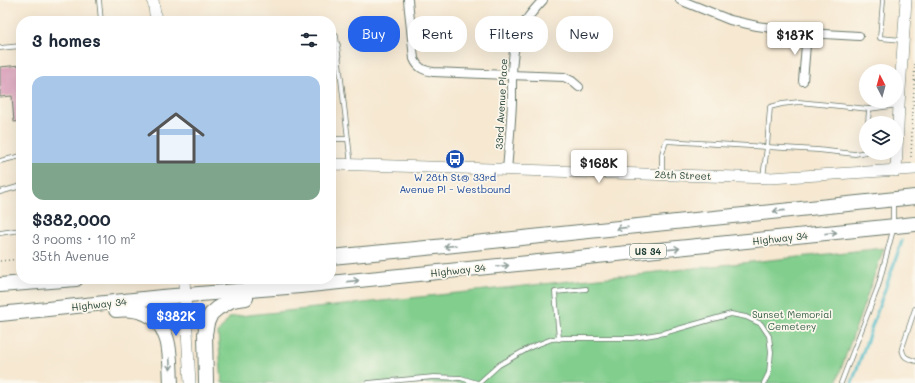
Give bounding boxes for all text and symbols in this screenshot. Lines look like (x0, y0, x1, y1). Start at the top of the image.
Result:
chip: Buy (348, 16, 400, 52)
chip: Rent (408, 16, 467, 52)
chip: Filters (475, 16, 548, 52)
chip: New (556, 16, 613, 52)
pin: $187K (767, 22, 823, 56)
text: $187K (776, 26, 814, 43)
text: 3 homes (32, 29, 101, 51)
icon: filters (298, 29, 320, 51)
street label: 33rd Avenue Place (492, 58, 510, 150)
north arrow (859, 64, 903, 108)
map controls (859, 64, 903, 160)
icon: home (140, 102, 212, 174)
button: layers (859, 116, 903, 160)
bus stop icon: W 28th St@ 33rd Avenue Pl - Westbound (444, 148, 466, 170)
pin: $168K (571, 150, 627, 184)
text: $168K (580, 154, 618, 171)
street label: 28th Street (654, 167, 712, 183)
place label: W 28th St@ 33rd Avenue Pl - Westbound (400, 170, 510, 196)
text: $382,000 (32, 208, 111, 230)
one-way arrow (773, 208, 786, 215)
one-way arrow (616, 224, 629, 231)
street label: Highway 34 (752, 228, 809, 248)
one-way arrow (824, 229, 837, 236)
text: 3 rooms · 110 m² (32, 230, 135, 247)
one-way arrow (444, 242, 457, 249)
road number: US 34 (630, 244, 666, 258)
one-way arrow (667, 245, 680, 252)
text: 35th Avenue (32, 247, 109, 264)
street label: Highway 34 (430, 260, 487, 280)
one-way arrow (496, 262, 509, 269)
one-way arrow (346, 277, 359, 284)
street label: Highway 34 (71, 294, 128, 314)
pin: $382K (148, 303, 204, 337)
text: $382K (156, 307, 196, 324)
park label: Sunset Memorial Cemetery (752, 307, 832, 333)
one-way arrow (166, 358, 173, 371)

